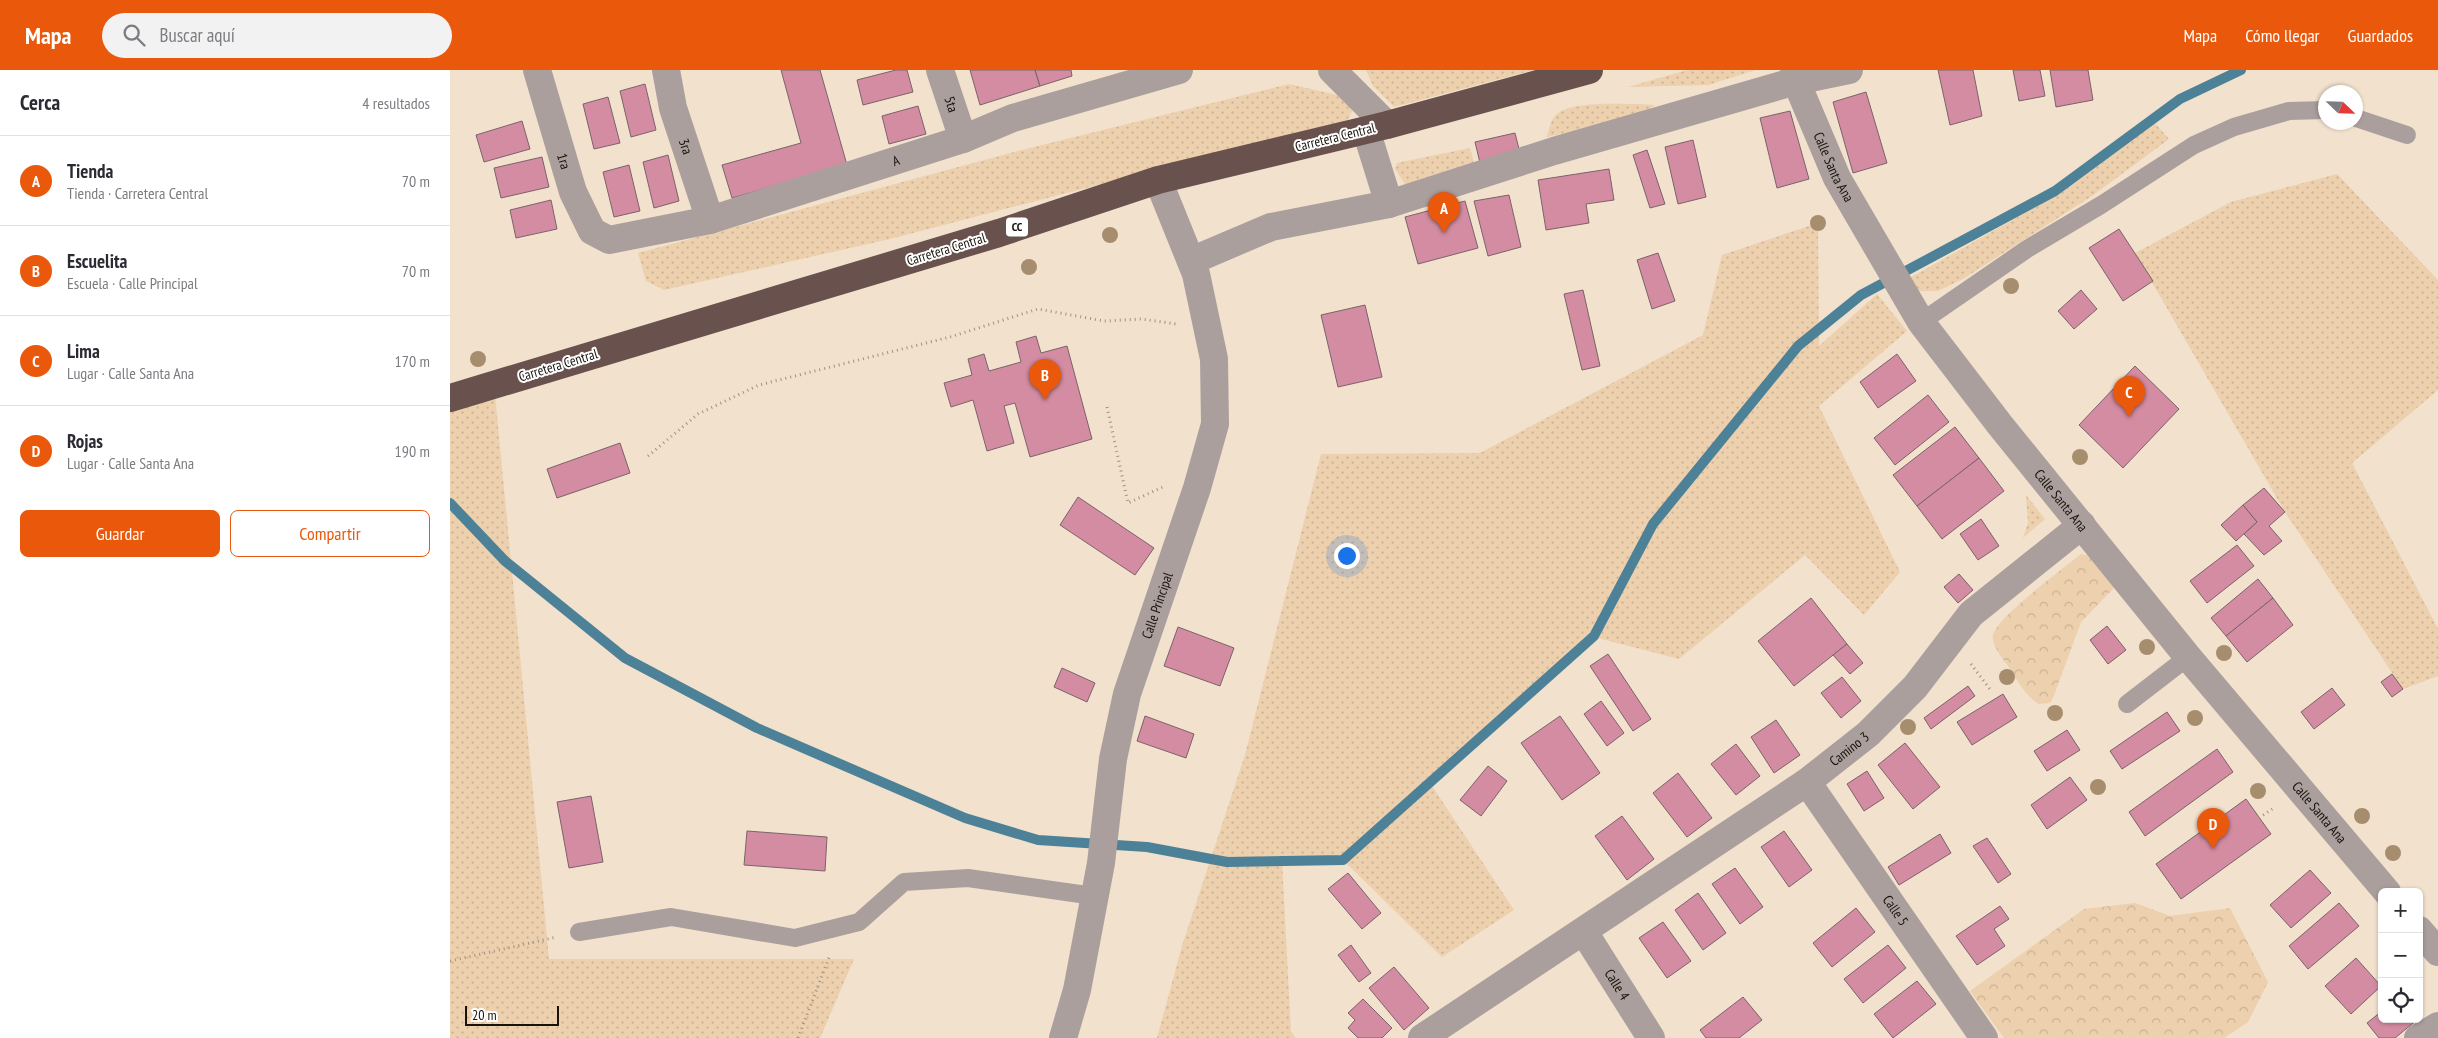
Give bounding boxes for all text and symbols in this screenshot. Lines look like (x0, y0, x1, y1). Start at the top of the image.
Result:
search box (102, 13, 452, 58)
text: Mapa (25, 20, 72, 51)
icon: search (120, 21, 148, 49)
text: Buscar aquí (160, 23, 235, 47)
text: Mapa (2183, 24, 2217, 47)
text: Cómo llegar (2245, 24, 2320, 47)
text: Guardados (2348, 24, 2413, 47)
north arrow (2318, 85, 2363, 130)
text: Cerca (20, 89, 60, 116)
text: 4 resultados (362, 93, 430, 113)
street label: 5ta (940, 94, 962, 114)
street label: Carretera Central (1293, 118, 1378, 156)
street label: Calle Santa Ana (1810, 129, 1858, 205)
street label: 3ra (675, 136, 697, 157)
street label: 1ra (553, 151, 575, 171)
street label: A (890, 151, 902, 170)
text: Tienda (67, 159, 113, 183)
text: A (32, 171, 40, 191)
text: 70 m (402, 171, 430, 191)
text: Tienda · Carretera Central (67, 183, 208, 203)
pin: A (1428, 192, 1460, 233)
road number: CC (1006, 218, 1028, 236)
street label: Carretera Central (904, 228, 988, 270)
text: Escuelita (67, 249, 127, 273)
text: B (32, 261, 40, 281)
text: 70 m (402, 261, 430, 281)
text: Escuela · Calle Principal (67, 273, 198, 293)
text: Lima (67, 339, 100, 363)
street label: Carretera Central (516, 344, 600, 386)
text: C (32, 351, 40, 371)
text: 170 m (395, 351, 430, 371)
pin: B (1029, 359, 1061, 400)
text: Lugar · Calle Santa Ana (67, 363, 194, 383)
pin: C (2113, 376, 2145, 417)
text: Rojas (67, 429, 103, 453)
text: D (32, 441, 40, 461)
text: 190 m (395, 441, 430, 461)
text: Lugar · Calle Santa Ana (67, 453, 194, 473)
street label: Calle Santa Ana (2030, 465, 2092, 535)
button: Guardar (20, 510, 220, 557)
button: Compartir (230, 510, 430, 557)
your location (1334, 543, 1360, 569)
street label: Calle Principal (1137, 569, 1177, 641)
street label: Camino 3 (1826, 728, 1873, 770)
street label: Calle Santa Ana (2288, 778, 2351, 847)
pin: D (2197, 808, 2229, 849)
map controls (2378, 888, 2423, 1023)
button: + (2378, 888, 2423, 933)
street label: Calle 5 (1879, 891, 1913, 929)
button: − (2378, 933, 2423, 978)
street label: Calle 4 (1601, 965, 1634, 1004)
button: locate (2378, 978, 2423, 1023)
scale bar (465, 1003, 559, 1026)
text: 20 m (472, 1006, 497, 1024)

